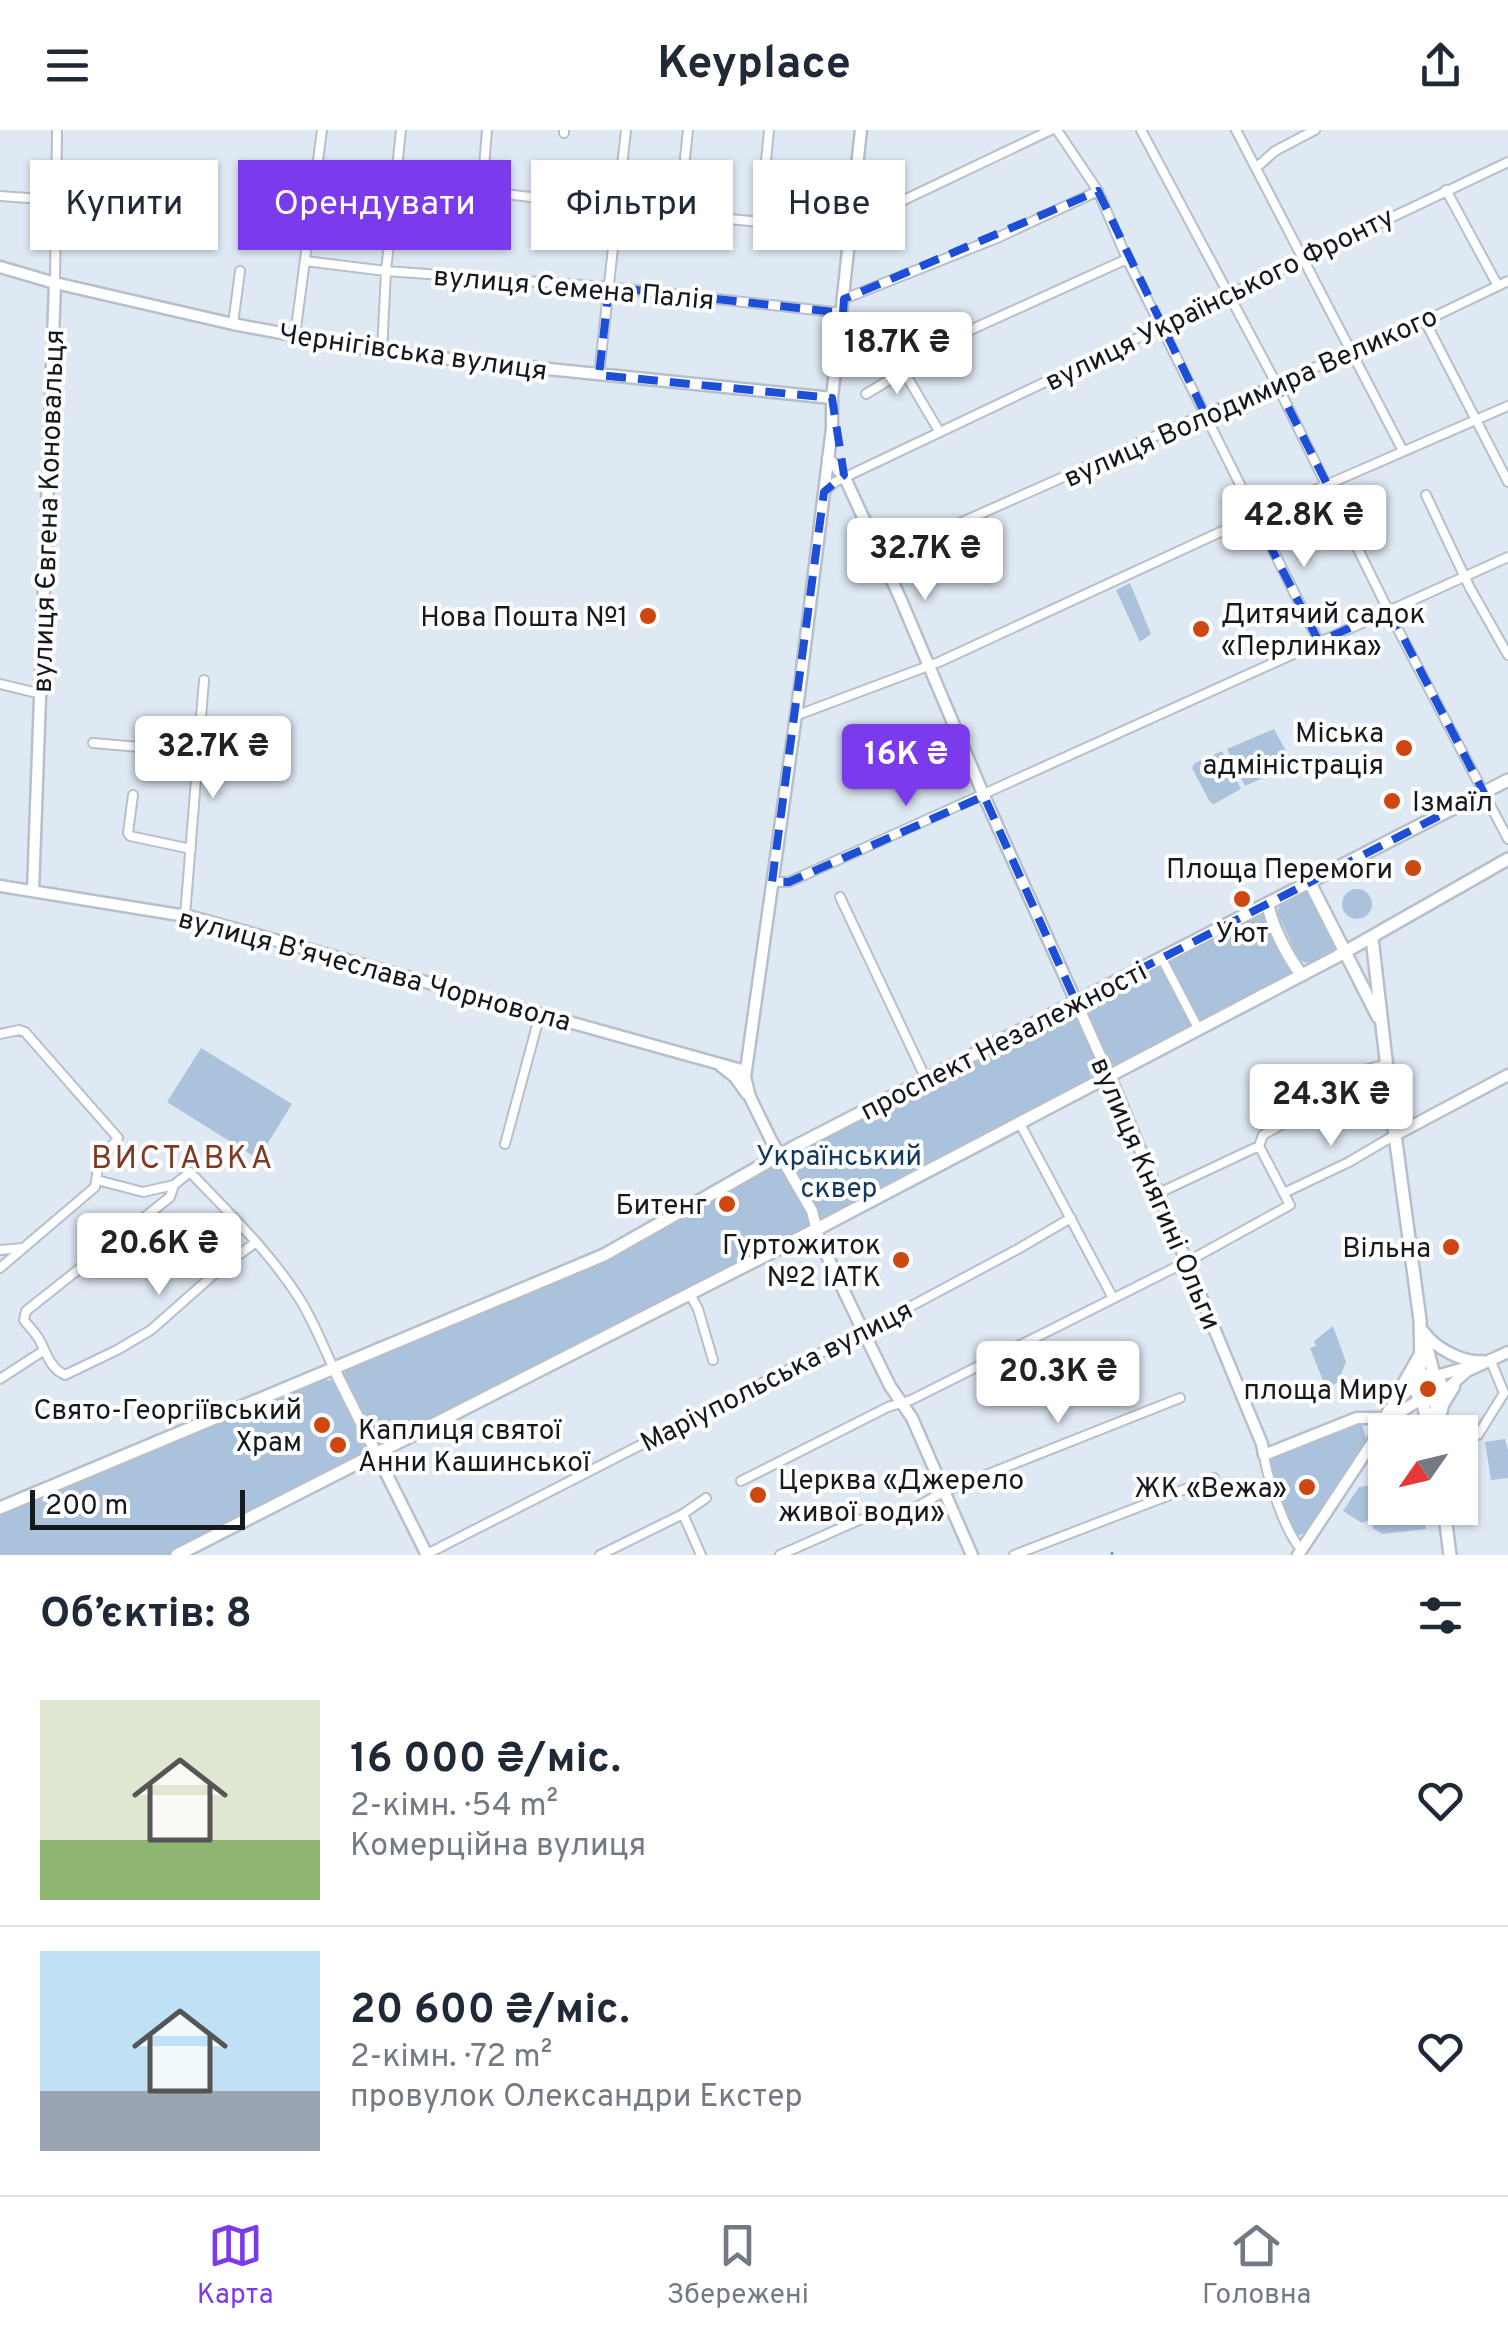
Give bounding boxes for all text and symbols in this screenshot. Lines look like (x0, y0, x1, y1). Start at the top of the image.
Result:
text: Keyplace (657, 37, 851, 94)
icon: menu (40, 38, 95, 93)
icon: share (1413, 38, 1468, 93)
chip: Купити (30, 160, 218, 250)
chip: Орендувати (238, 160, 511, 250)
chip: Фільтри (531, 160, 733, 250)
chip: Нове (753, 160, 905, 250)
street label: вулиця Українського Фронту (1040, 200, 1401, 401)
street label: вулиця Семена Палія (432, 260, 716, 320)
street label: вулиця Володимира Великого (1059, 300, 1444, 498)
pin: 18.7K ₴ (805, 312, 989, 397)
street label: Чернігівська вулиця (276, 317, 549, 391)
text: 18.7K ₴ (844, 324, 950, 364)
street label: вулиця Євгена Коновальця (26, 329, 74, 693)
pin: 42.8K ₴ (1212, 485, 1396, 570)
text: 42.8K ₴ (1244, 497, 1364, 537)
pin: 32.7K ₴ (833, 518, 1017, 603)
text: 32.7K ₴ (869, 530, 981, 570)
place label: Дитячий садок «Перлинка» (1221, 598, 1425, 666)
place label: Нова Пошта №1 (420, 601, 628, 637)
marker: Нова Пошта №1 (637, 605, 659, 627)
marker: Дитячий садок «Перлинка» (1190, 618, 1212, 640)
pin: 32.7K ₴ (121, 716, 305, 801)
place label: Міська адміністрація (1203, 717, 1384, 785)
pin: 16K ₴ (836, 724, 976, 809)
text: 32.7K ₴ (157, 728, 269, 768)
text: 16K ₴ (864, 736, 948, 776)
marker: Міська адміністрація (1393, 737, 1415, 759)
place label: Ізмаїл (1412, 786, 1493, 822)
marker: Ізмаїл (1381, 790, 1403, 812)
place label: Площа Перемоги (1166, 853, 1393, 889)
marker: Площа Перемоги (1402, 857, 1424, 879)
marker: Уют (1231, 888, 1253, 910)
street label: вулиця Вʼячеслава Чорновола (174, 902, 574, 1042)
place label: Уют (1215, 917, 1269, 953)
street label: проспект Незалежності (855, 955, 1154, 1131)
street label: вулиця Княгині Ольги (1080, 1052, 1228, 1336)
pin: 24.3K ₴ (1239, 1064, 1423, 1149)
text: 24.3K ₴ (1272, 1076, 1390, 1116)
district label: ВИСТАВКА (91, 1140, 275, 1180)
park label: Український сквер (756, 1140, 922, 1208)
place label: Битенг (615, 1189, 707, 1225)
marker: Битенг (716, 1193, 738, 1215)
pin: 20.6K ₴ (67, 1213, 251, 1298)
text: 20.6K ₴ (99, 1225, 219, 1265)
place label: Гуртожиток №2 ІАТК (722, 1229, 881, 1297)
place label: Вільна (1342, 1232, 1431, 1268)
marker: Вільна (1440, 1236, 1462, 1258)
marker: Гуртожиток №2 ІАТК (890, 1249, 912, 1271)
street label: Маріупольська вулиця (635, 1293, 920, 1462)
pin: 20.3K ₴ (966, 1341, 1150, 1426)
text: 20.3K ₴ (998, 1353, 1118, 1393)
place label: площа Миру (1243, 1374, 1408, 1410)
marker: площа Миру (1417, 1378, 1439, 1400)
place label: Свято-Георгіївський Храм (33, 1394, 302, 1462)
marker: Свято-Георгіївський Храм (311, 1414, 333, 1436)
place label: Каплиця cвятої Анни Кашинської (358, 1414, 591, 1482)
north arrow (1368, 1415, 1478, 1525)
map controls (1368, 1415, 1478, 1525)
marker: Каплиця cвятої Анни Кашинської (327, 1434, 349, 1456)
place label: Церква «Джерело живої води» (778, 1464, 1024, 1532)
place label: ЖК «Вежа» (1134, 1472, 1287, 1508)
marker: ЖК «Вежа» (1296, 1476, 1318, 1498)
marker: Церква «Джерело живої води» (747, 1484, 769, 1506)
scale bar (30, 1485, 245, 1530)
text: 200 m (45, 1489, 128, 1525)
icon: filters (1413, 1588, 1468, 1643)
text: Об’єктів: 8 (40, 1589, 252, 1642)
text: 16 000 ₴/міс. (350, 1734, 621, 1787)
icon: home (120, 1740, 240, 1860)
icon: heart (1413, 1773, 1468, 1828)
text: 2-кімн. · 54 m² (350, 1787, 558, 1827)
text: Комерційна вулиця (350, 1827, 646, 1867)
text: 20 600 ₴/міс. (350, 1985, 630, 2038)
icon: home (120, 1991, 240, 2111)
icon: heart (1413, 2024, 1468, 2079)
text: 2-кімн. · 72 m² (350, 2038, 552, 2078)
text: провулок Олександри Екстер (350, 2078, 803, 2118)
tab: Карта (197, 2218, 273, 2314)
tab: Збережені (667, 2218, 809, 2314)
tab: Головна (1202, 2218, 1311, 2314)

